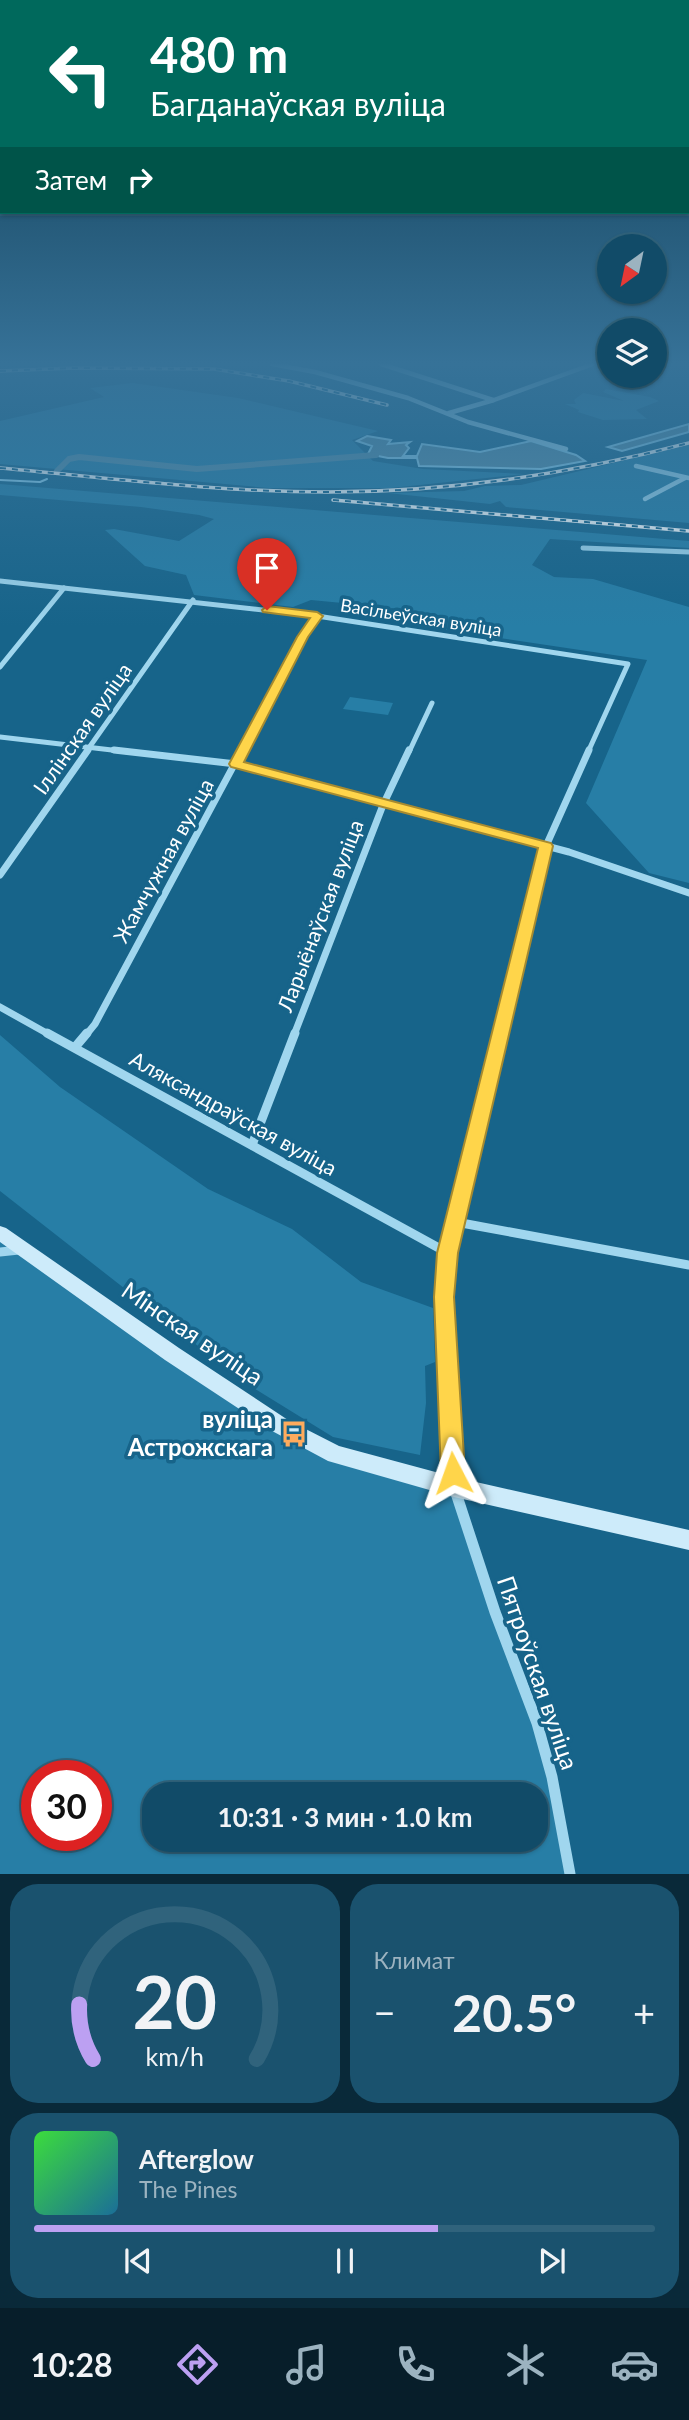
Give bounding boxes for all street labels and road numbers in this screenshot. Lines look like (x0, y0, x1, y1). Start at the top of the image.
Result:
street label: Васільеўская вуліца (339, 593, 503, 641)
street label: Іллінская вуліца (27, 658, 136, 799)
street label: Жамчужная вуліца (107, 774, 218, 947)
street label: Ларыёнаўская вуліца (271, 816, 368, 1016)
street label: Аляксандраўская вуліца (126, 1045, 342, 1180)
street label: Мінская вуліца (117, 1275, 269, 1391)
street label: Пятроўская вуліца (492, 1572, 585, 1773)

